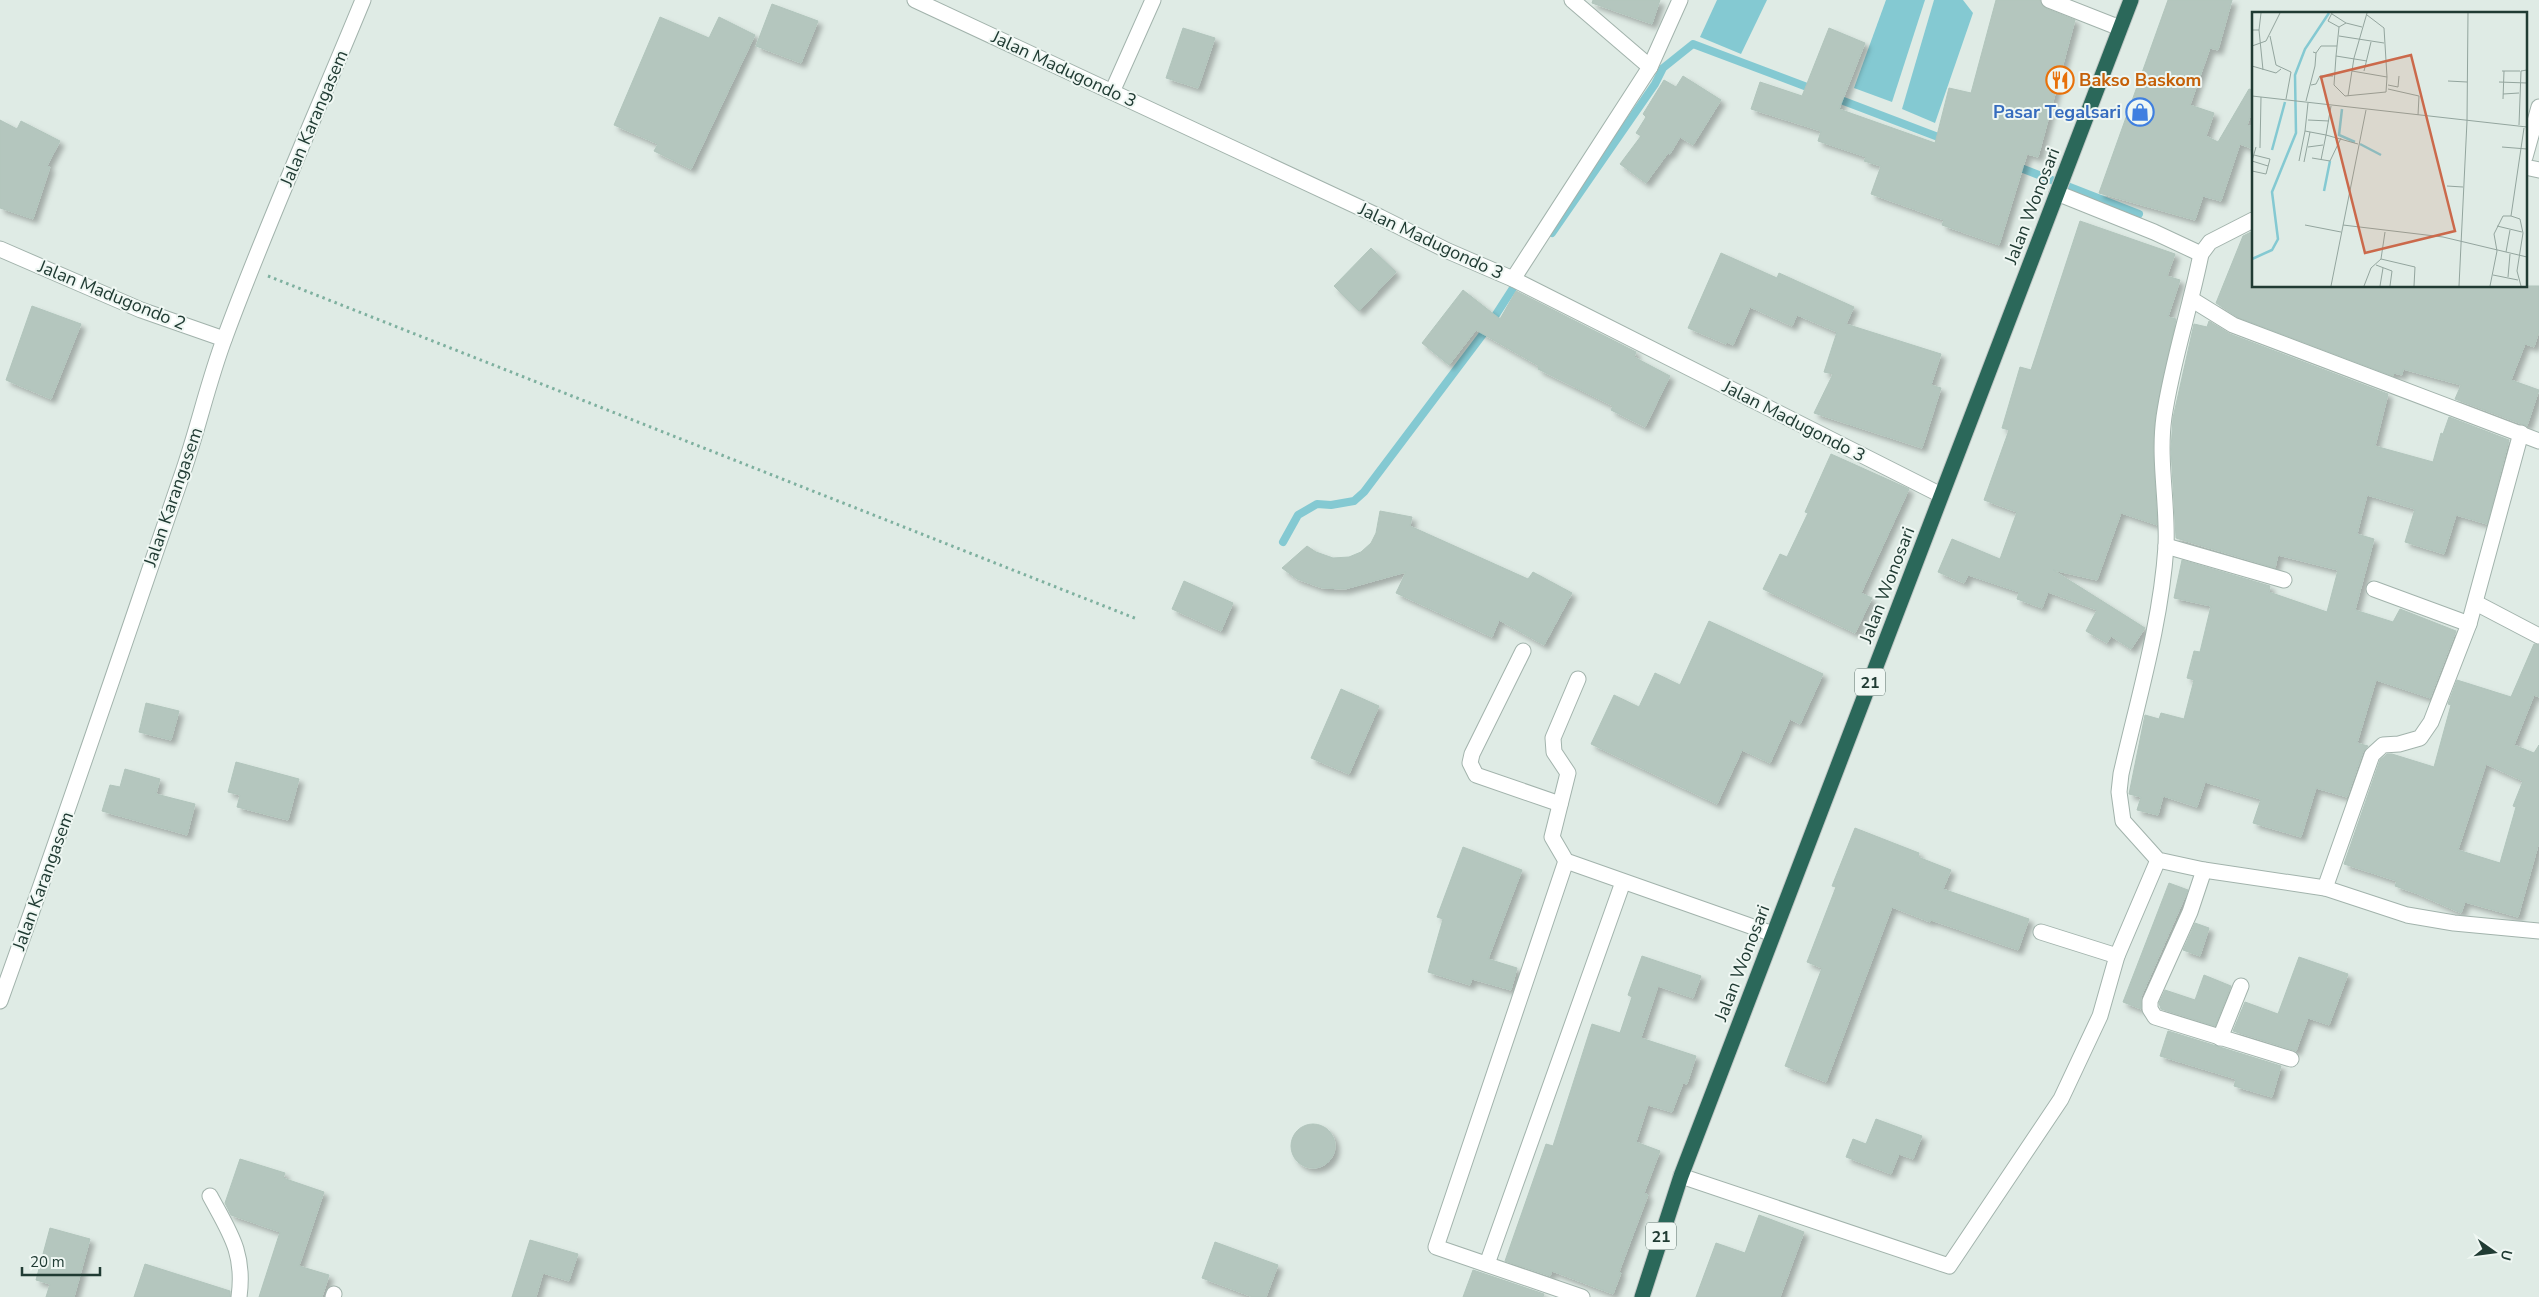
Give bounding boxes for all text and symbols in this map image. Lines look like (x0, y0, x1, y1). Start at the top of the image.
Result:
inset map (2252, 12, 2526, 288)
street label: Jalan Madugondo 3 (987, 24, 1140, 113)
street label: Jalan Karangasem (274, 46, 354, 191)
restaurant icon: Bakso Baskom (2045, 65, 2075, 95)
place label: Bakso Baskom (2079, 68, 2201, 92)
shop icon: Pasar Tegalsari (2125, 97, 2155, 127)
place label: Pasar Tegalsari (1993, 100, 2121, 124)
street label: Jalan Wonosari (1998, 144, 2065, 269)
street label: Jalan Madugondo 3 (1354, 196, 1507, 285)
street label: Jalan Madugondo 2 (34, 254, 189, 336)
street label: Jalan Madugondo 3 (1718, 374, 1870, 467)
street label: Jalan Karangasem (138, 424, 208, 571)
street label: Jalan Wonosari (1853, 523, 1920, 648)
road number: 21 (1855, 669, 1885, 696)
street label: Jalan Karangasem (6, 808, 79, 955)
street label: Jalan Wonosari (1708, 901, 1775, 1026)
road number: 21 (1646, 1222, 1676, 1250)
north arrow (2469, 1227, 2519, 1277)
scale bar (22, 1244, 100, 1276)
text: U (2496, 1248, 2517, 1262)
text: 20 m (30, 1252, 65, 1272)

